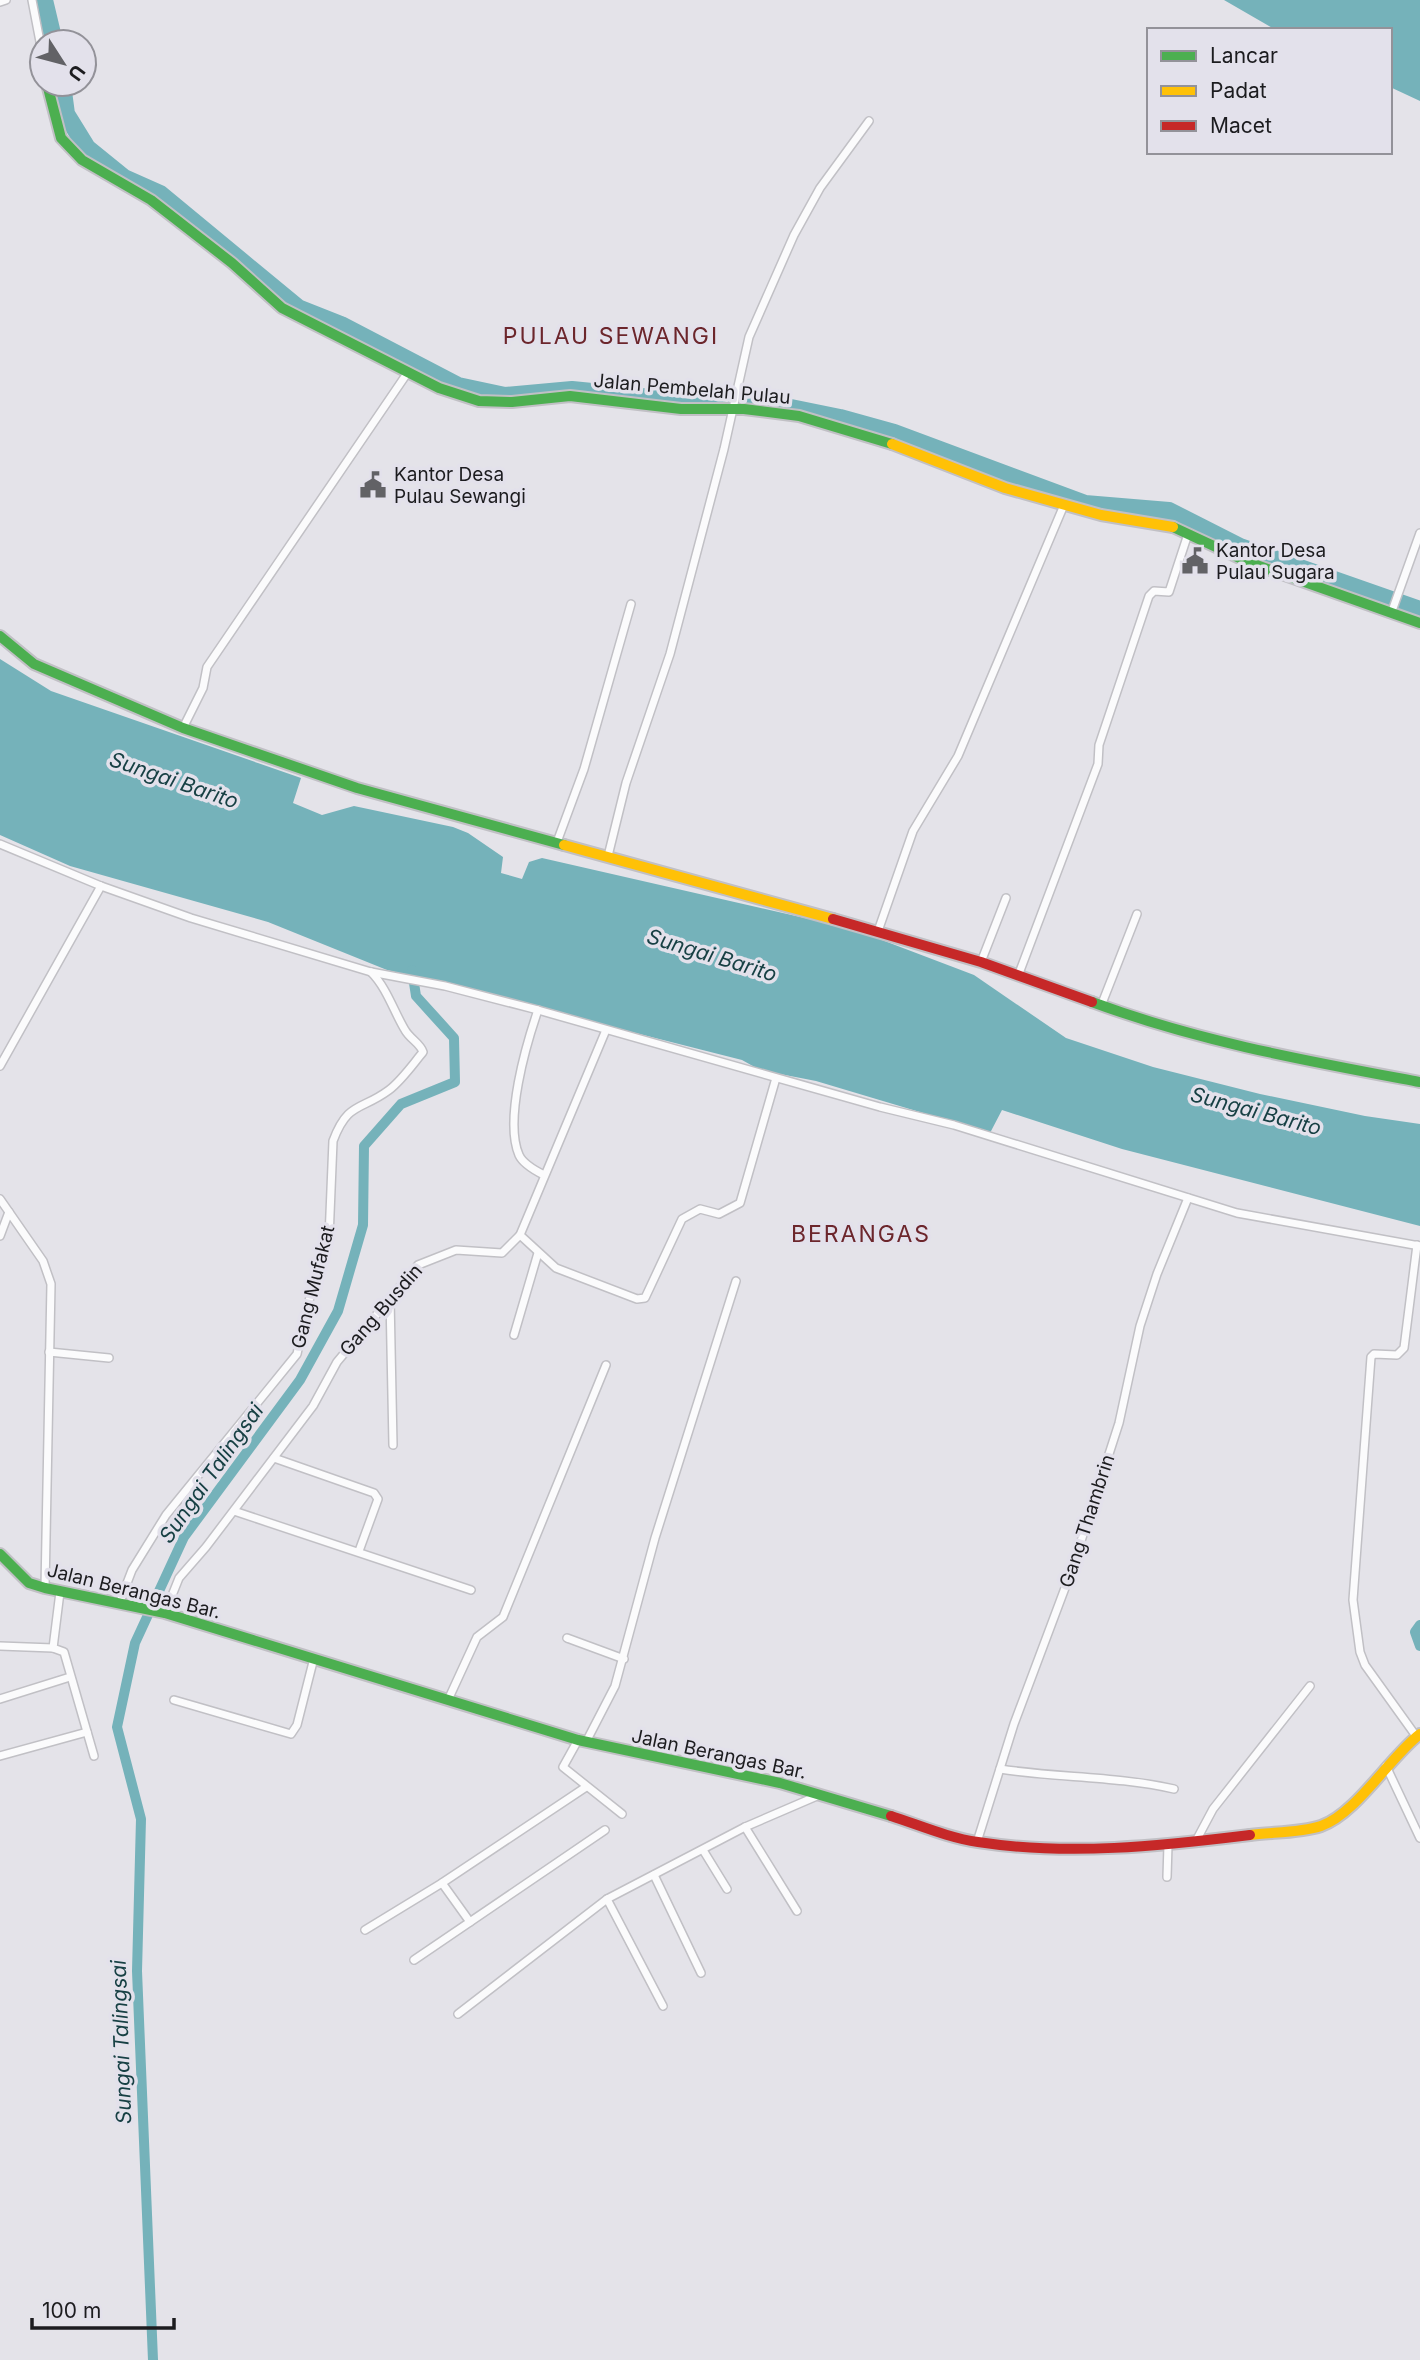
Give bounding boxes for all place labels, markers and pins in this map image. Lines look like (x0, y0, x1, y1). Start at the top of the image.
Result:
place label: Kantor Desa Pulau Sewangi (394, 463, 526, 508)
public building icon: Kantor Desa Pulau Sewangi (358, 470, 388, 500)
place label: Kantor Desa Pulau Sugara (1216, 539, 1335, 584)
public building icon: Kantor Desa Pulau Sugara (1180, 546, 1210, 576)

